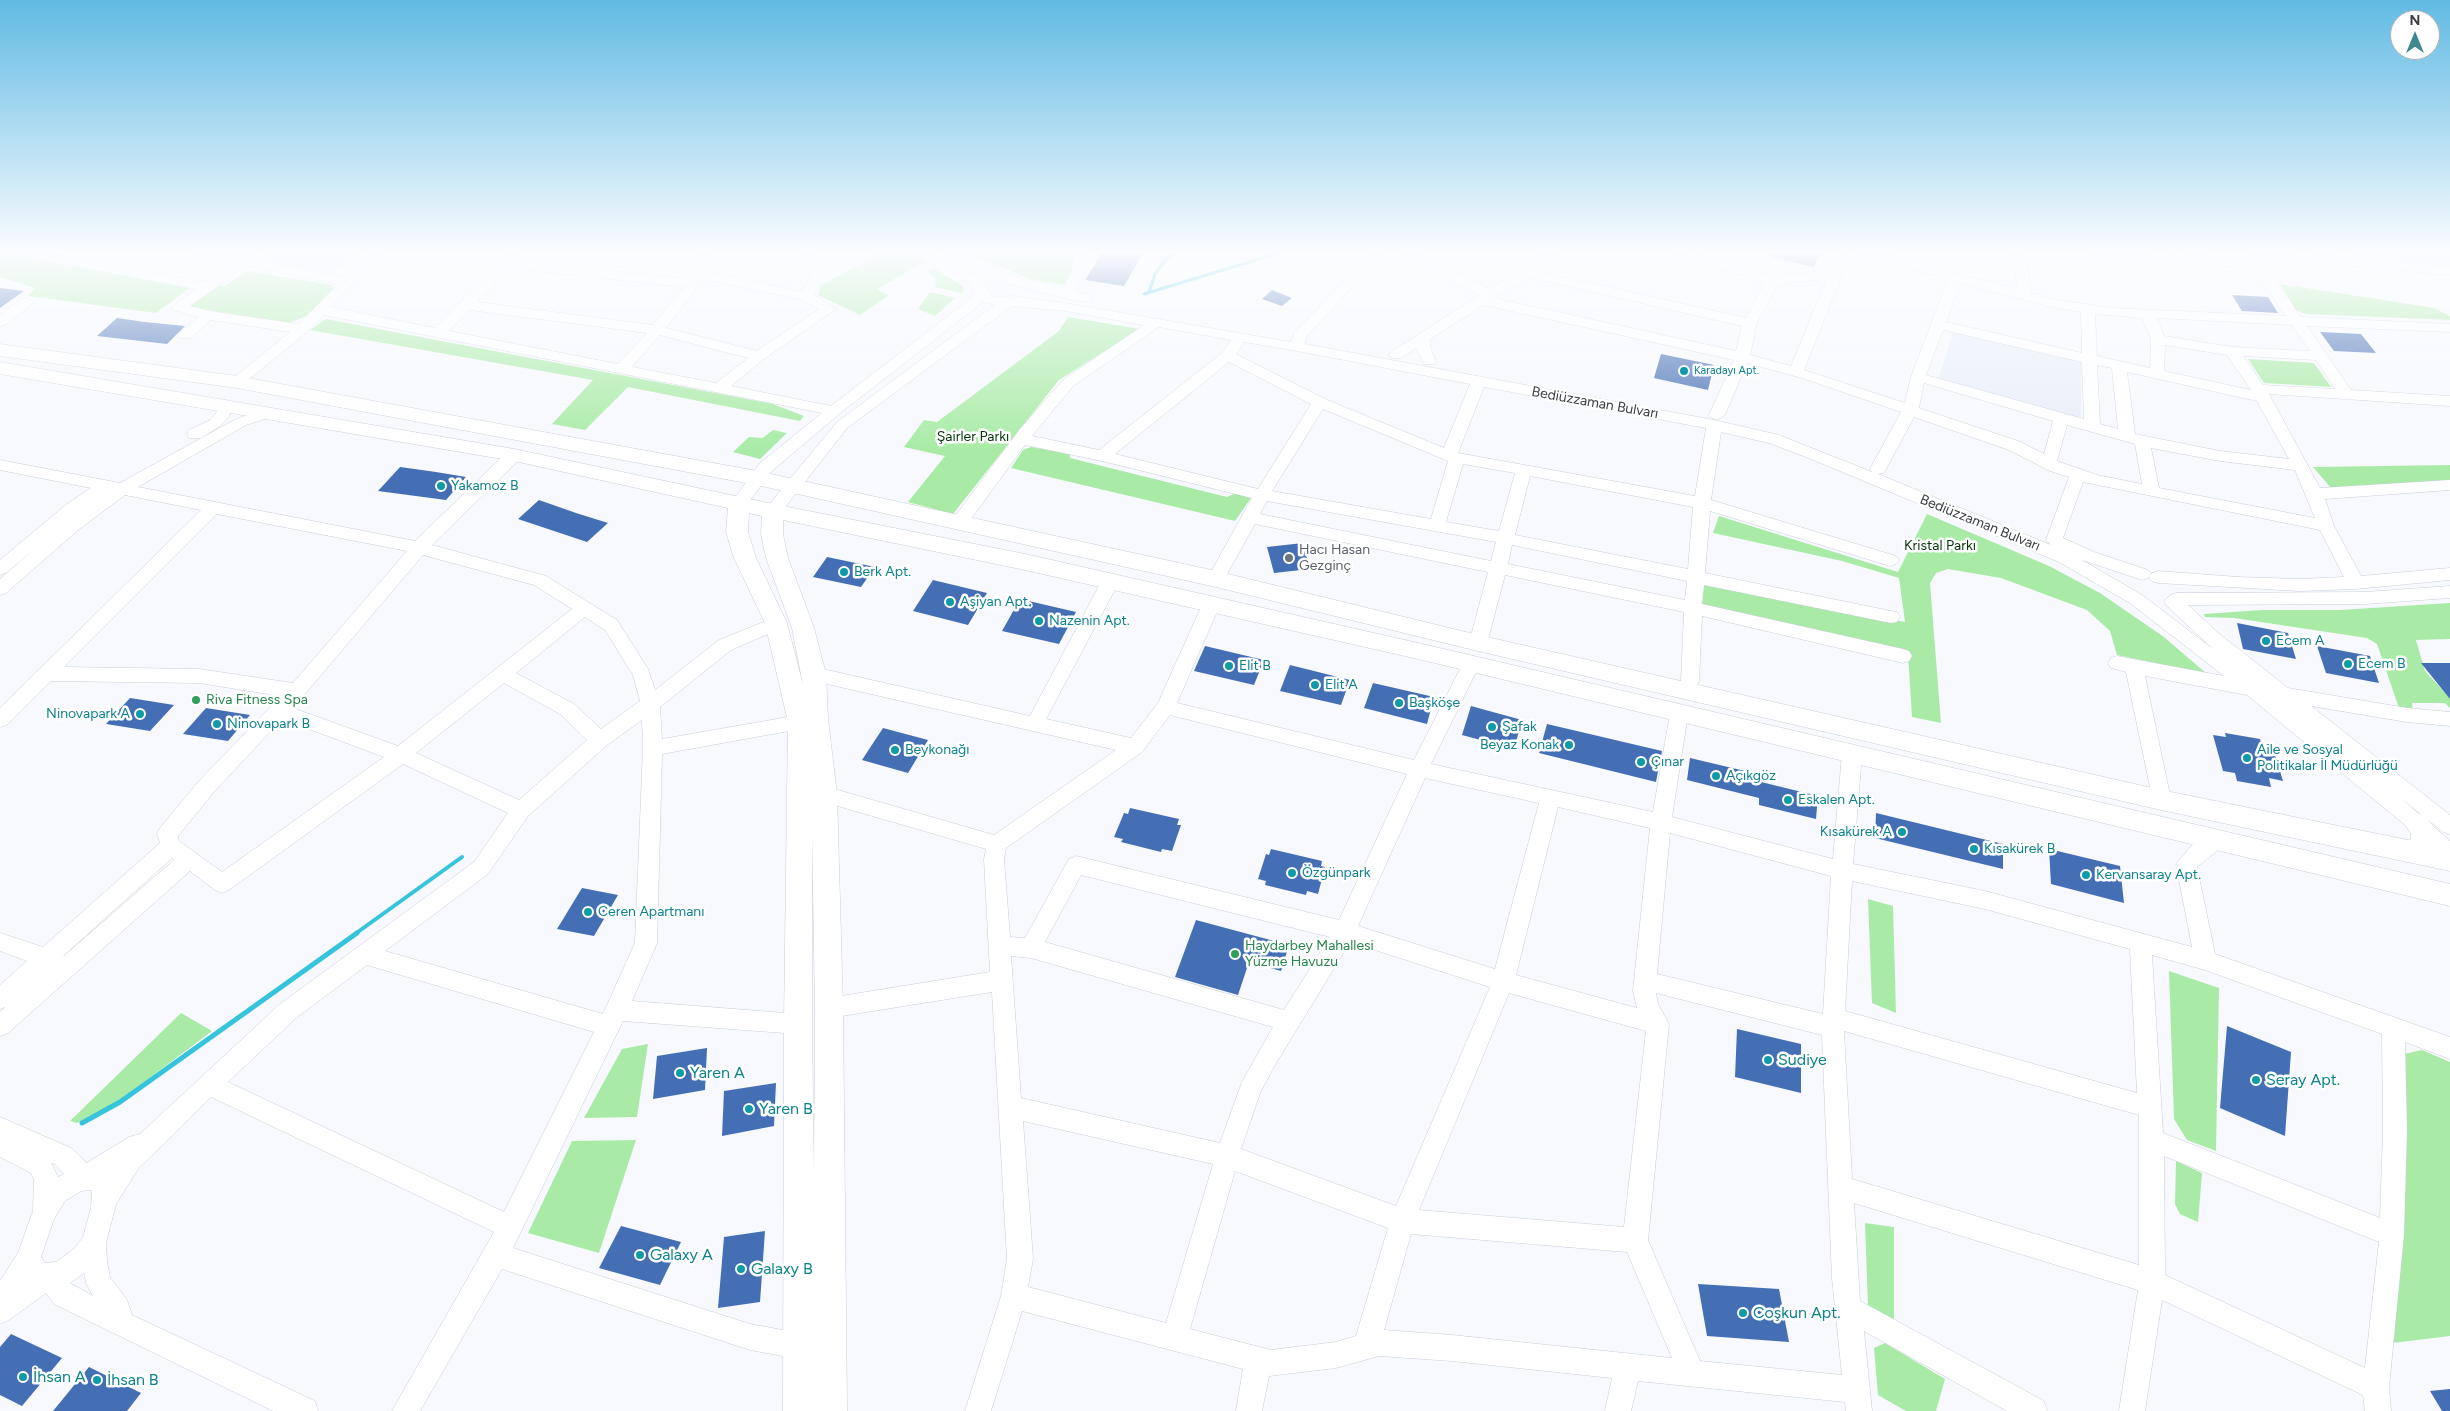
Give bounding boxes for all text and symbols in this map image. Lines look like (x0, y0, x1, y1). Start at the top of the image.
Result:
north arrow (2390, 10, 2440, 60)
text: N (2410, 12, 2420, 29)
place label: Karadayı Apt. (1694, 364, 1759, 378)
marker: Karadayı Apt. (1678, 365, 1690, 377)
street label: Bediüzzaman Bulvarı (1530, 384, 1660, 422)
park label: Şairler Parkı (937, 429, 1009, 445)
place label: Yakamoz B (451, 478, 518, 494)
marker: Yakamoz B (435, 480, 447, 492)
street label: Bediüzzaman Bulvarı (1917, 491, 2043, 555)
park label: Kristal Parkı (1904, 538, 1976, 554)
place label: Hacı Hasan Gezginç (1299, 542, 1370, 574)
marker: Hacı Hasan Gezginç (1283, 552, 1295, 564)
place label: Berk Apt. (854, 564, 911, 580)
marker: Berk Apt. (838, 566, 850, 578)
place label: Aşiyan Apt. (960, 594, 1031, 610)
marker: Aşiyan Apt. (944, 596, 956, 608)
place label: Nazenin Apt. (1049, 613, 1130, 629)
marker: Nazenin Apt. (1033, 615, 1045, 627)
place label: Ecem A (2276, 633, 2324, 649)
marker: Ecem A (2260, 635, 2272, 647)
place label: Ecem B (2358, 656, 2405, 672)
place label: Elit B (1239, 658, 1271, 674)
marker: Ecem B (2342, 658, 2354, 670)
marker: Elit B (1223, 660, 1235, 672)
place label: Elit A (1325, 677, 1358, 693)
marker: Elit A (1309, 679, 1321, 691)
place label: Riva Fitness Spa (206, 692, 308, 708)
marker: Riva Fitness Spa (190, 694, 202, 706)
place label: Başköşe (1409, 695, 1460, 711)
marker: Başköşe (1393, 697, 1405, 709)
place label: Ninovapark A (46, 706, 130, 722)
marker: Ninovapark A (134, 708, 146, 720)
place label: Ninovapark B (227, 716, 310, 732)
marker: Ninovapark B (211, 718, 223, 730)
place label: Şafak (1502, 719, 1537, 735)
marker: Şafak (1486, 721, 1498, 733)
place label: Beyaz Konak (1480, 737, 1559, 753)
marker: Beyaz Konak (1563, 739, 1575, 751)
place label: Beykonağı (905, 742, 970, 758)
place label: Aile ve Sosyal Politikalar İl Müdürlüğü (2257, 742, 2398, 774)
marker: Beykonağı (889, 744, 901, 756)
marker: Aile ve Sosyal Politikalar İl Müdürlüğü (2241, 752, 2253, 764)
place label: Çınar (1651, 754, 1684, 770)
marker: Çınar (1635, 756, 1647, 768)
place label: Açıkgöz (1726, 768, 1776, 784)
marker: Açıkgöz (1710, 770, 1722, 782)
place label: Eskalen Apt. (1798, 792, 1875, 808)
marker: Eskalen Apt. (1782, 794, 1794, 806)
place label: Kısakürek A (1820, 824, 1892, 840)
marker: Kısakürek A (1896, 826, 1908, 838)
place label: Kısakürek B (1984, 841, 2055, 857)
marker: Kısakürek B (1968, 843, 1980, 855)
place label: Özgünpark (1302, 865, 1371, 881)
marker: Özgünpark (1286, 867, 1298, 879)
place label: Kervansaray Apt. (2096, 867, 2201, 883)
marker: Kervansaray Apt. (2080, 869, 2092, 881)
place label: Ceren Apartmanı (598, 904, 704, 920)
marker: Ceren Apartmanı (582, 906, 594, 918)
place label: Haydarbey Mahallesi Yüzme Havuzu (1245, 938, 1374, 970)
marker: Haydarbey Mahallesi Yüzme Havuzu (1229, 948, 1241, 960)
place label: Sudiye (1778, 1050, 1827, 1070)
marker: Sudiye (1762, 1054, 1774, 1066)
place label: Yaren A (690, 1063, 745, 1083)
marker: Yaren A (674, 1067, 686, 1079)
place label: Seray Apt. (2266, 1070, 2340, 1090)
marker: Seray Apt. (2250, 1074, 2262, 1086)
place label: Yaren B (759, 1099, 813, 1119)
marker: Yaren B (743, 1103, 755, 1115)
place label: Galaxy A (650, 1245, 713, 1265)
marker: Galaxy A (634, 1249, 646, 1261)
place label: Galaxy B (751, 1259, 813, 1279)
marker: Galaxy B (735, 1263, 747, 1275)
place label: Coşkun Apt. (1753, 1303, 1841, 1323)
marker: Coşkun Apt. (1737, 1307, 1749, 1319)
place label: İhsan A (33, 1367, 86, 1387)
place label: İhsan B (107, 1370, 159, 1390)
marker: İhsan A (17, 1371, 29, 1383)
marker: İhsan B (91, 1374, 103, 1386)

